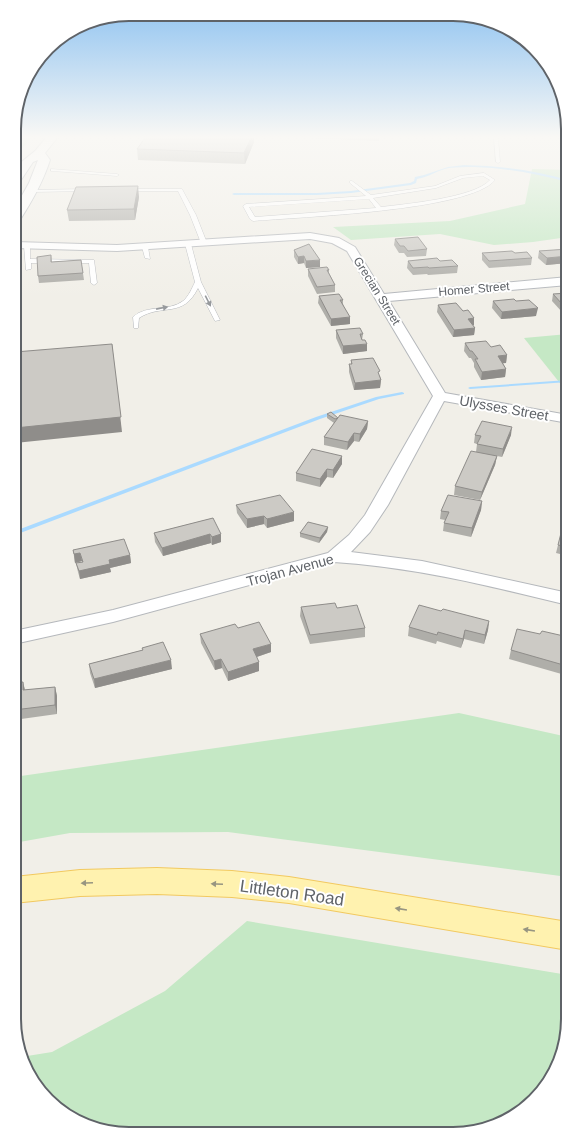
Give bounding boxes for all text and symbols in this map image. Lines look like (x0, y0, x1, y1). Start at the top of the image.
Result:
street label: Grecian Street (351, 254, 404, 328)
street label: Homer Street (438, 279, 511, 299)
one-way arrow (205, 295, 211, 307)
one-way arrow (156, 305, 168, 311)
street label: Ulysses Street (458, 392, 550, 424)
street label: Trojan Avenue (245, 551, 336, 589)
street label: Littleton Road (239, 876, 345, 910)
one-way arrow (80, 880, 93, 886)
one-way arrow (211, 880, 223, 887)
one-way arrow (395, 906, 407, 912)
one-way arrow (523, 927, 535, 933)

